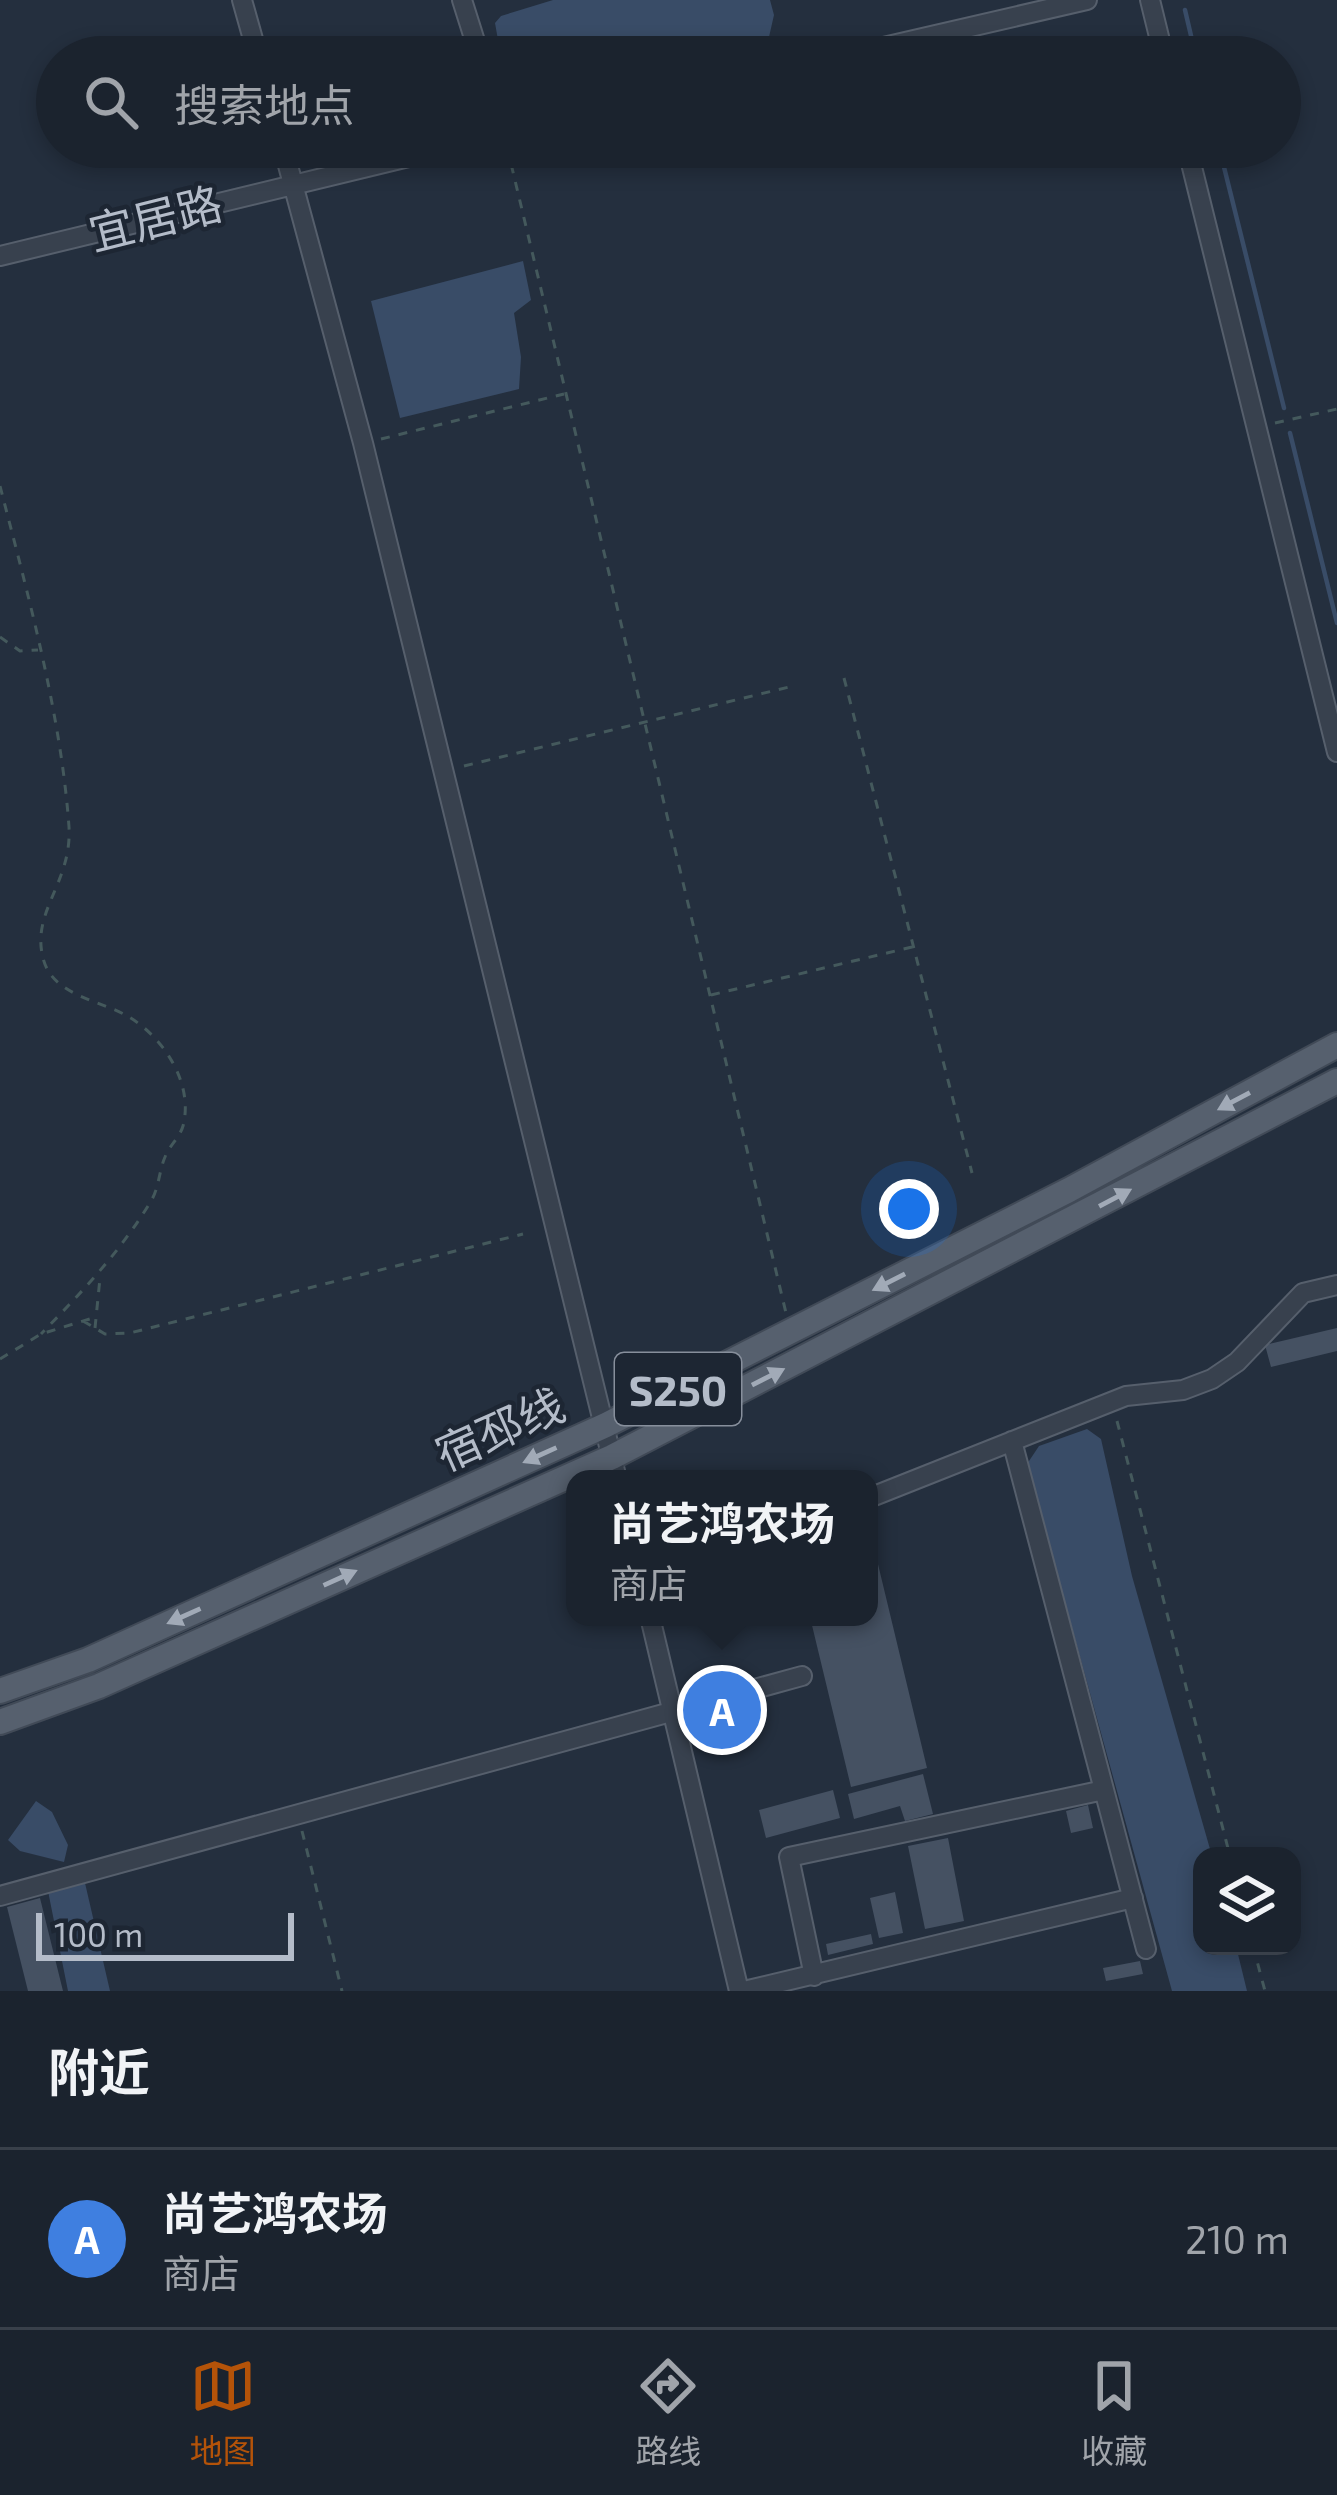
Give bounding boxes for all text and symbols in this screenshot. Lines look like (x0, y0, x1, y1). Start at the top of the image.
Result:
search box (36, 36, 1301, 168)
icon: search (78, 69, 144, 135)
text: 搜索地点 (174, 77, 354, 131)
street label: 宜居路 (83, 174, 227, 260)
one-way arrow (1217, 1090, 1252, 1111)
your location (879, 1179, 939, 1239)
one-way arrow (1098, 1189, 1133, 1209)
one-way arrow (871, 1271, 906, 1291)
road number: S250 (615, 1353, 741, 1425)
one-way arrow (751, 1367, 786, 1387)
street label: 宿邳线 (426, 1376, 572, 1480)
one-way arrow (522, 1446, 557, 1466)
popup (566, 1470, 878, 1626)
text: 尚艺鸿农场 (609, 1495, 835, 1549)
text: 商店 (609, 1559, 688, 1606)
one-way arrow (323, 1568, 358, 1588)
one-way arrow (166, 1606, 201, 1626)
pin: A (683, 1665, 761, 1755)
map controls (1193, 1847, 1301, 1955)
button: layers (1193, 1847, 1301, 1955)
scale bar (36, 1907, 294, 1960)
text: 100 m (54, 1914, 143, 1954)
text: 附近 (48, 2040, 150, 2101)
text: 尚艺鸿农场 (162, 2185, 387, 2239)
text: A (74, 2215, 100, 2262)
text: 210 m (1185, 2215, 1289, 2262)
text: 商店 (162, 2249, 240, 2296)
tab: 地图 (190, 2353, 256, 2473)
tab: 路线 (635, 2353, 701, 2473)
tab: 收藏 (1081, 2353, 1147, 2473)

